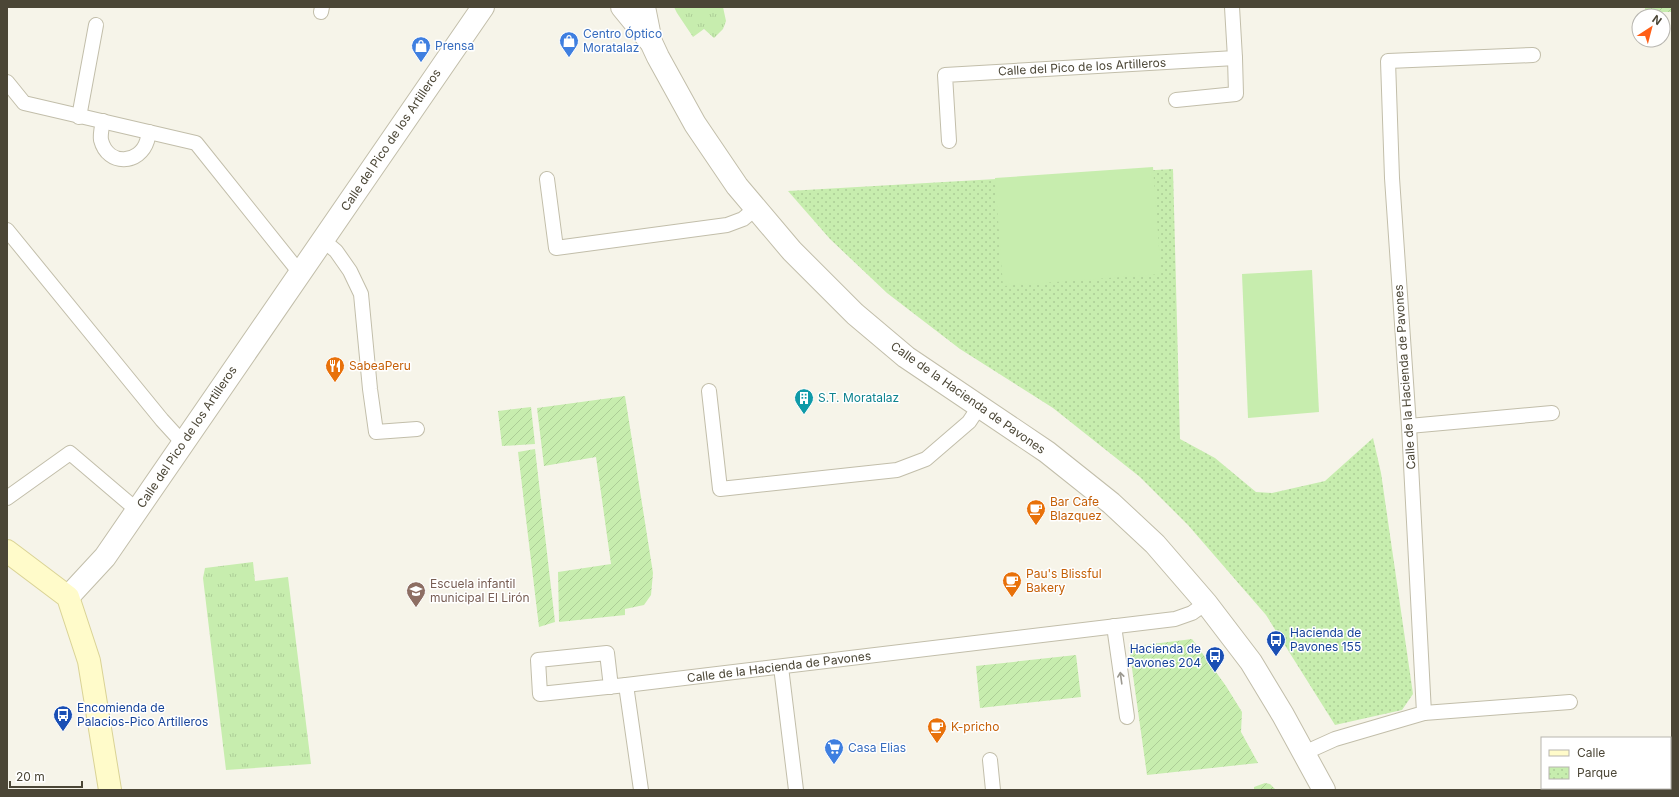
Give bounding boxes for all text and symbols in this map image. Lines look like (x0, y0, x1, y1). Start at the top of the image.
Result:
north arrow (1631, 8, 1671, 48)
text: N (1649, 12, 1664, 28)
place label: Centro Óptico Moratalaz (583, 26, 662, 55)
shop icon: Centro Óptico Moratalaz (558, 30, 580, 58)
shop icon: Prensa (410, 35, 432, 63)
place label: Prensa (435, 38, 474, 53)
street label: Calle del Pico de los Artilleros (998, 55, 1166, 78)
street label: Calle del Pico de los Artilleros (337, 66, 444, 214)
street label: Calle de la Hacienda de Pavones (1391, 284, 1418, 470)
street label: Calle de la Hacienda de Pavones (888, 338, 1049, 457)
restaurant icon: SabeaPeru (324, 355, 346, 383)
place label: SabeaPeru (349, 358, 411, 373)
street label: Calle del Pico de los Artilleros (133, 363, 240, 511)
building icon: S.T. Moratalaz (793, 387, 815, 415)
place label: S.T. Moratalaz (818, 390, 899, 405)
place label: Bar Cafe Blazquez (1050, 494, 1102, 523)
cafe icon: Bar Cafe Blazquez (1025, 498, 1047, 526)
place label: Pau's Blissful Bakery (1026, 566, 1102, 595)
cafe icon: Pau's Blissful Bakery (1001, 570, 1023, 598)
place label: Escuela infantil municipal El Lirón (430, 576, 530, 605)
school or university icon: Escuela infantil municipal El Lirón (405, 580, 427, 608)
place label: Hacienda de Pavones 155 (1290, 625, 1361, 654)
bus stop icon: Hacienda de Pavones 155 (1265, 629, 1287, 657)
place label: Hacienda de Pavones 204 (1127, 641, 1201, 670)
bus stop icon: Hacienda de Pavones 204 (1204, 645, 1226, 673)
street label: Calle de la Hacienda de Pavones (686, 648, 872, 685)
one-way arrow (1117, 672, 1125, 685)
place label: Encomienda de Palacios-Pico Artilleros (77, 700, 208, 729)
bus stop icon: Encomienda de Palacios-Pico Artilleros (52, 704, 74, 732)
cafe icon: K-pricho (926, 716, 948, 744)
place label: K-pricho (951, 719, 999, 734)
supermarket icon: Casa Elias (823, 737, 845, 765)
legend (1541, 737, 1671, 789)
place label: Casa Elias (848, 740, 906, 755)
text: Calle (1577, 745, 1605, 760)
scale bar (10, 763, 82, 789)
text: Parque (1577, 765, 1617, 780)
text: 20 m (16, 769, 45, 784)

